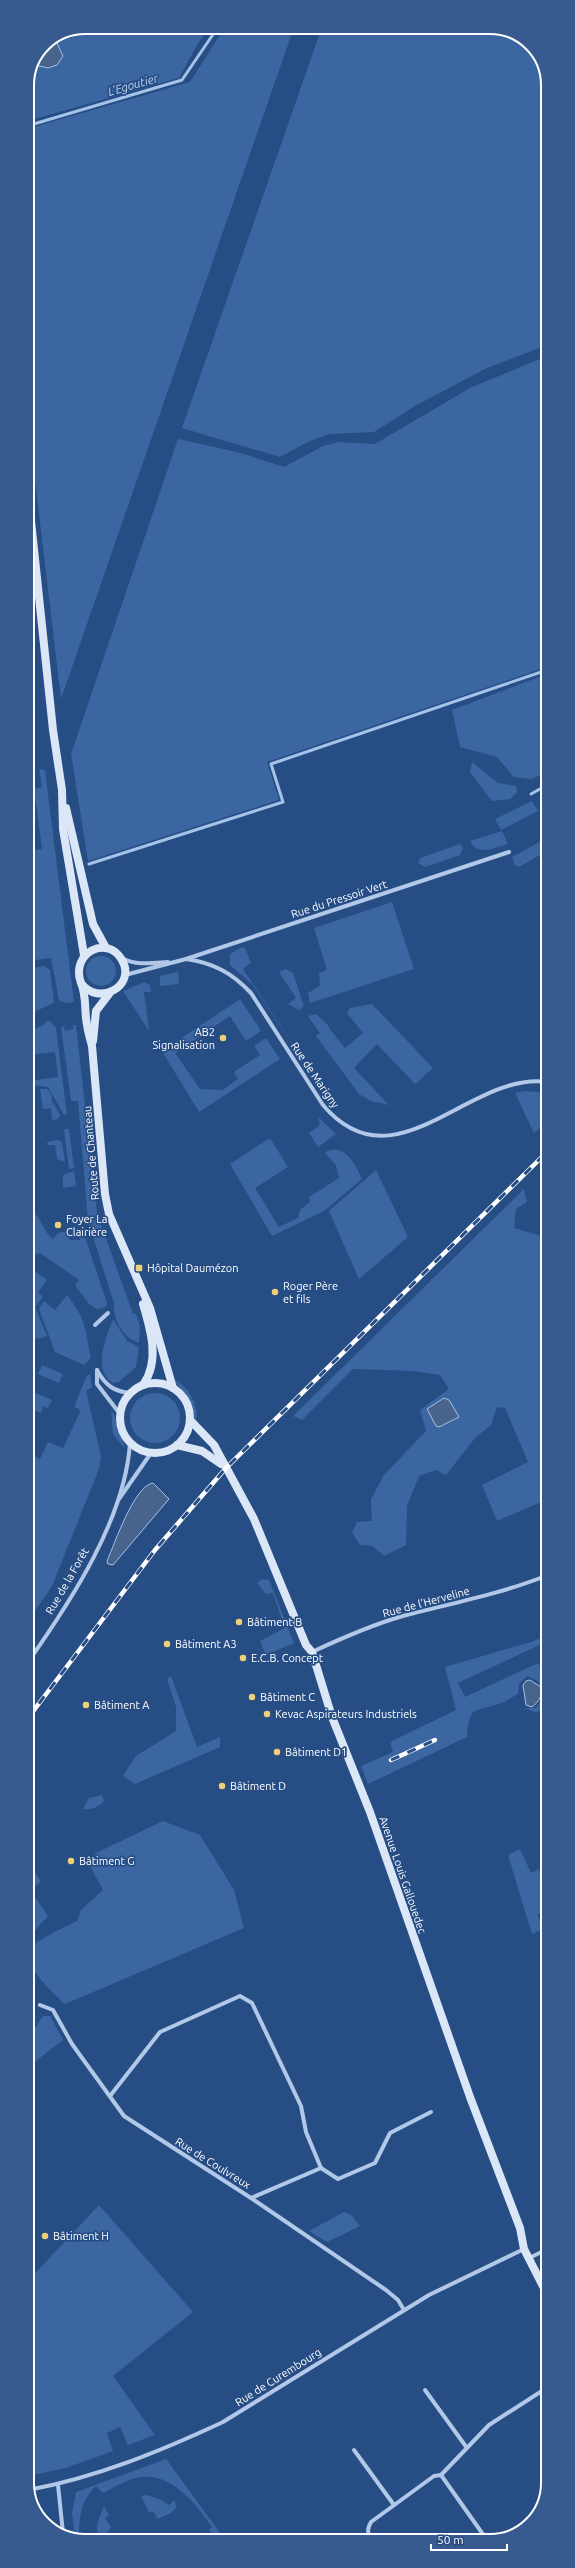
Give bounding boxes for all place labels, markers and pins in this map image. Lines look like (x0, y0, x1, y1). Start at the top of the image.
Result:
place label: AB2 Signalisation (153, 1026, 215, 1051)
marker: AB2 Signalisation (218, 1033, 228, 1043)
place label: Foyer La Clairière (66, 1213, 108, 1238)
marker: Foyer La Clairière (53, 1220, 63, 1230)
place label: Hôpital Daumézon (147, 1262, 239, 1274)
marker: Hôpital Daumézon (134, 1263, 144, 1273)
place label: Roger Père et fils (283, 1280, 338, 1305)
marker: Roger Père et fils (270, 1287, 280, 1297)
place label: Bâtiment B (247, 1616, 302, 1628)
marker: Bâtiment B (234, 1617, 244, 1627)
place label: Bâtiment A3 (175, 1638, 237, 1650)
marker: Bâtiment A3 (162, 1639, 172, 1649)
place label: E.C.B. Concept (251, 1652, 324, 1664)
marker: E.C.B. Concept (238, 1653, 248, 1663)
place label: Bâtiment C (260, 1691, 315, 1703)
marker: Bâtiment C (247, 1692, 257, 1702)
place label: Bâtiment A (94, 1699, 150, 1711)
marker: Bâtiment A (81, 1700, 91, 1710)
place label: Kevac Aspirateurs Industriels (275, 1708, 417, 1720)
marker: Kevac Aspirateurs Industriels (262, 1709, 272, 1719)
place label: Bâtiment D1 (285, 1746, 347, 1758)
marker: Bâtiment D1 (272, 1747, 282, 1757)
place label: Bâtiment D (230, 1780, 286, 1792)
marker: Bâtiment D (217, 1781, 227, 1791)
place label: Bâtiment G (79, 1855, 135, 1867)
marker: Bâtiment G (66, 1856, 76, 1866)
place label: Bâtiment H (53, 2230, 109, 2242)
marker: Bâtiment H (40, 2231, 50, 2241)

